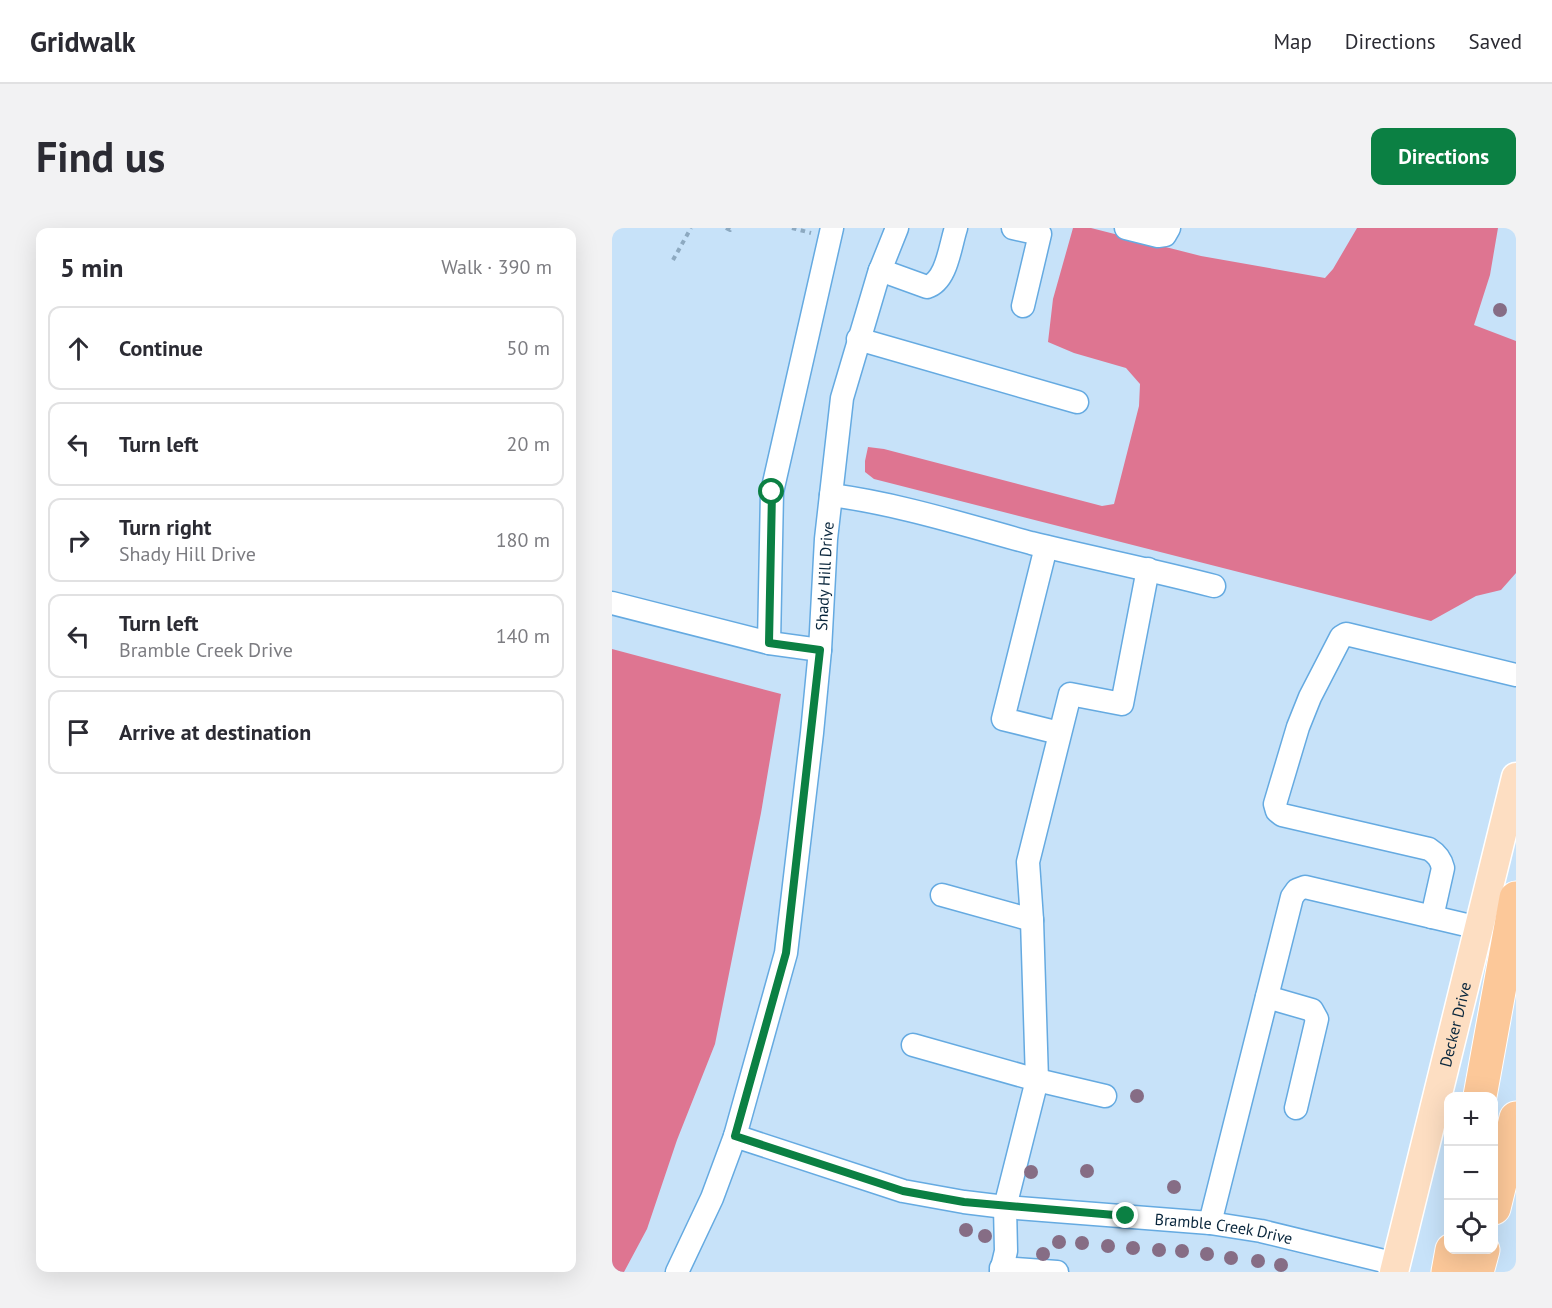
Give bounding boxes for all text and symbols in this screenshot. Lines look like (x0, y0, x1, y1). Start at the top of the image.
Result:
text: Gridwalk (30, 23, 136, 60)
text: Map (1273, 28, 1312, 55)
text: Directions (1345, 28, 1436, 55)
text: Saved (1469, 28, 1522, 55)
button: Directions (1371, 128, 1516, 185)
text: Find us (36, 129, 165, 184)
text: 5 min (60, 251, 123, 284)
text: Walk · 390 m (441, 254, 552, 280)
icon: ahead (62, 332, 95, 365)
text: Continue (119, 334, 203, 362)
text: 50 m (507, 335, 550, 361)
icon: left (62, 428, 95, 461)
text: Turn left (119, 430, 199, 458)
text: 20 m (507, 431, 550, 457)
route start (758, 478, 784, 504)
text: Turn right (119, 513, 211, 541)
street label: Shady Hill Drive (811, 520, 838, 631)
icon: right (62, 524, 95, 557)
text: 180 m (496, 527, 550, 553)
text: Shady Hill Drive (119, 541, 256, 567)
text: Turn left (119, 609, 199, 637)
icon: left (62, 620, 95, 653)
text: 140 m (496, 623, 550, 649)
text: Bramble Creek Drive (119, 637, 293, 663)
icon: arrive (62, 716, 95, 749)
text: Arrive at destination (119, 718, 311, 746)
street label: Decker Drive (1435, 980, 1475, 1069)
map controls (1444, 1092, 1498, 1254)
button: + (1444, 1092, 1498, 1146)
button: − (1444, 1146, 1498, 1200)
button: locate (1444, 1200, 1498, 1254)
route end (1112, 1202, 1138, 1228)
street label: Bramble Creek Drive (1154, 1209, 1295, 1248)

